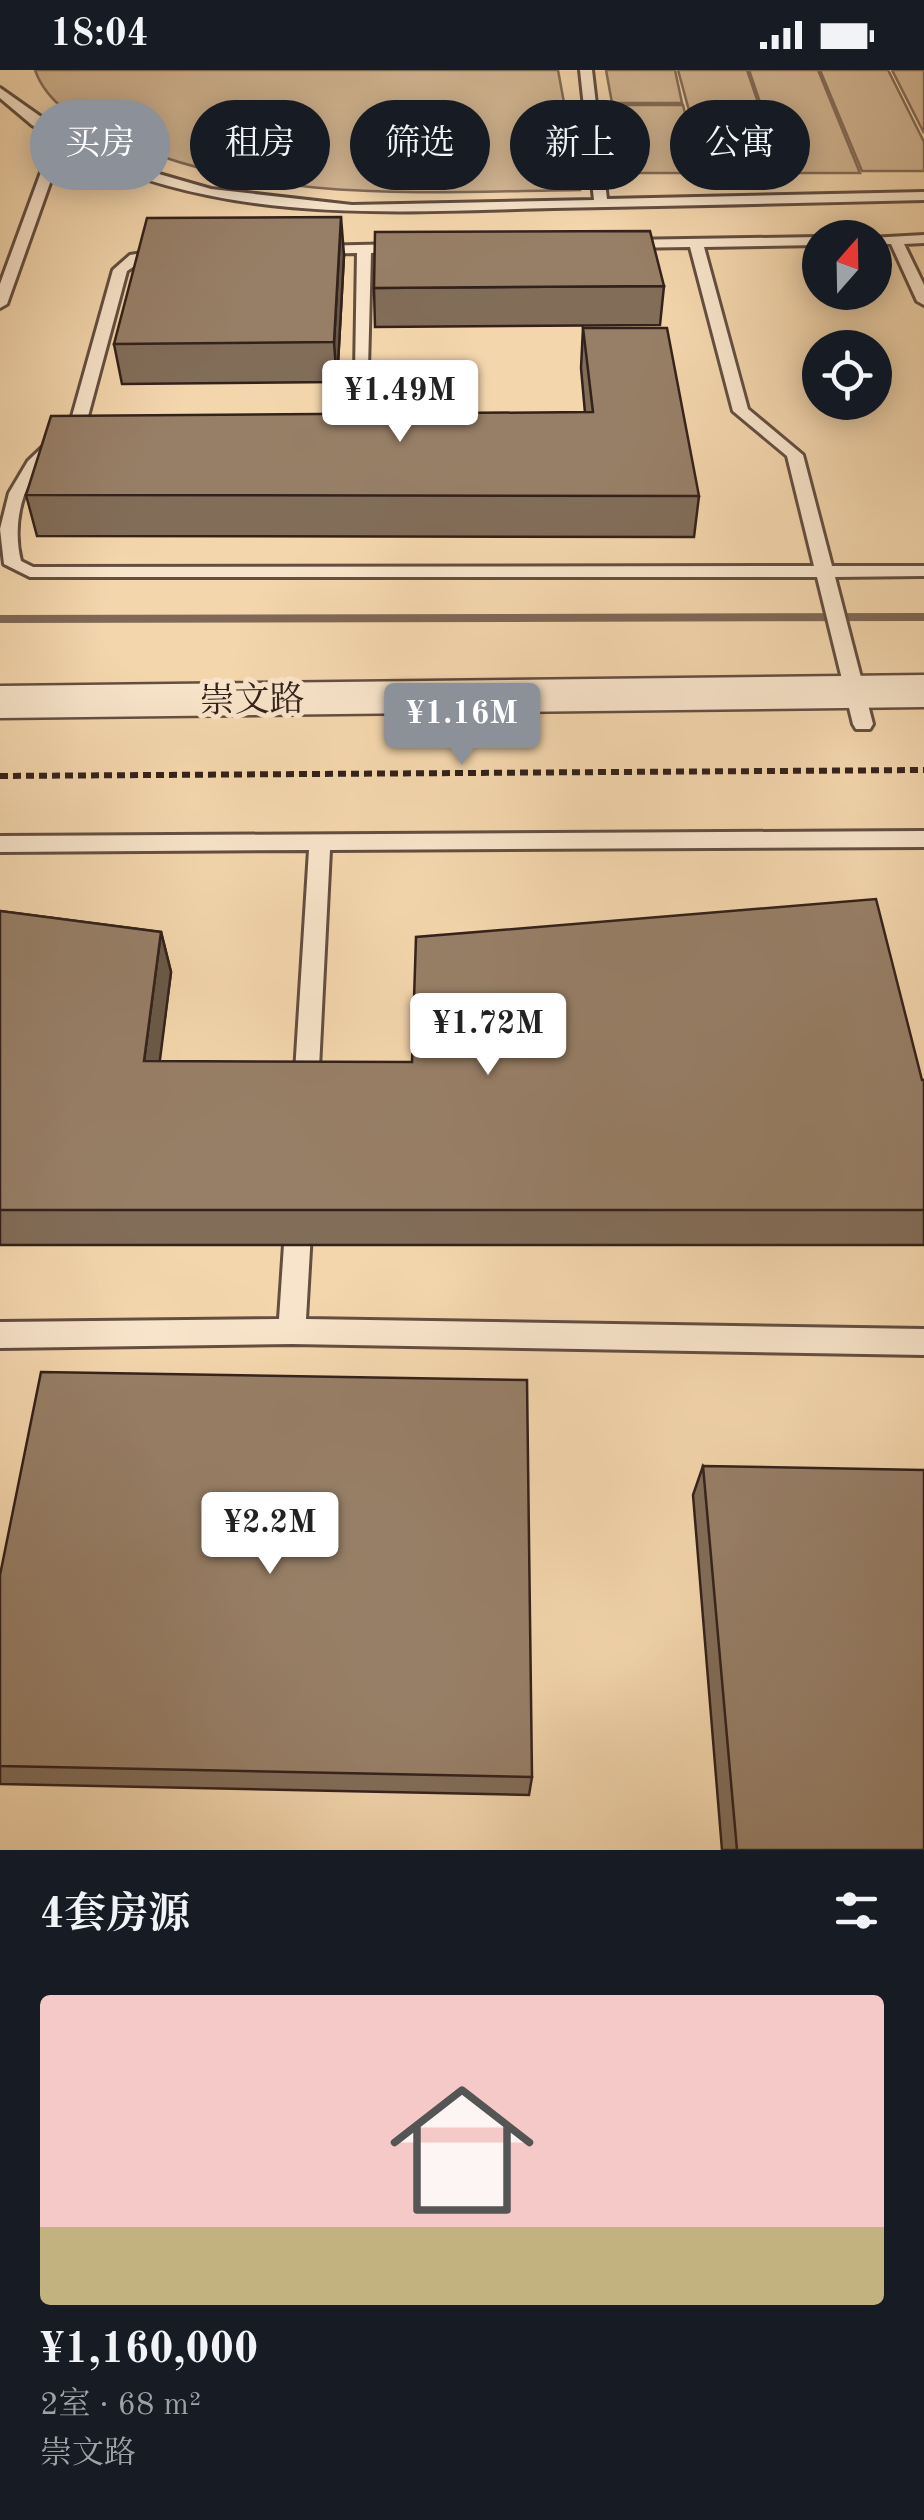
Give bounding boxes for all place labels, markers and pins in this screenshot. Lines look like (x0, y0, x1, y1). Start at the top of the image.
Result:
pin: ¥1.49M (319, 360, 481, 445)
pin: ¥1.16M (381, 683, 543, 768)
pin: ¥1.72M (407, 993, 569, 1078)
pin: ¥2.2M (200, 1492, 340, 1577)

